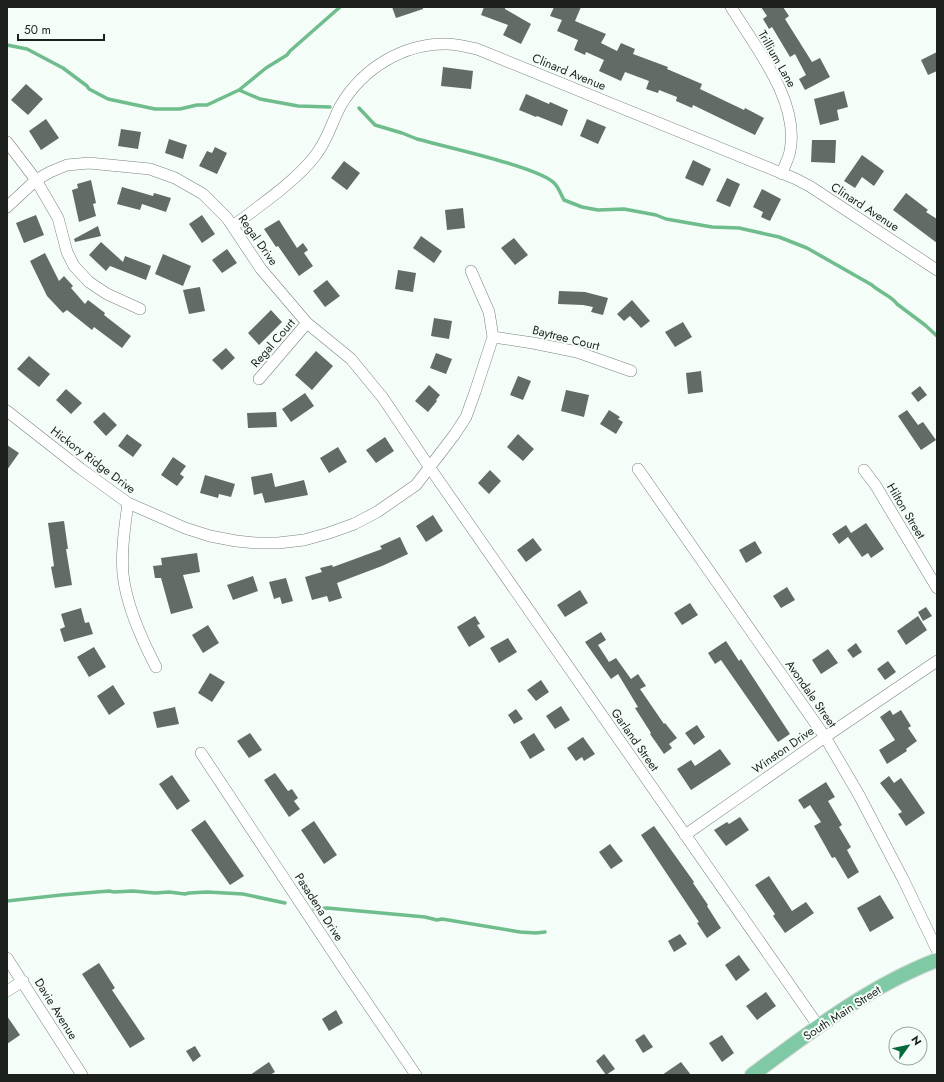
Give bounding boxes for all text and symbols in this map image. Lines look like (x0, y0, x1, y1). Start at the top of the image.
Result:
scale bar (18, 16, 104, 42)
text: 50 m (24, 21, 51, 39)
street label: Trillium Lane (753, 27, 801, 91)
street label: Clinard Avenue (529, 49, 609, 95)
street label: Clinard Avenue (827, 178, 903, 236)
street label: Regal Drive (234, 211, 282, 269)
street label: Regal Court (247, 314, 300, 372)
street label: Baytree Court (531, 321, 602, 355)
street label: Hickory Ridge Drive (47, 422, 139, 498)
street label: Hilton Street (882, 480, 930, 542)
street label: Avondale Street (781, 656, 841, 732)
street label: Garland Street (607, 705, 663, 775)
street label: Winston Drive (748, 722, 818, 778)
street label: Pasadena Drive (290, 869, 348, 945)
street label: Davie Avenue (30, 975, 82, 1043)
street label: South Main Street (800, 981, 884, 1045)
north arrow (888, 1026, 928, 1066)
text: N (907, 1033, 925, 1049)

